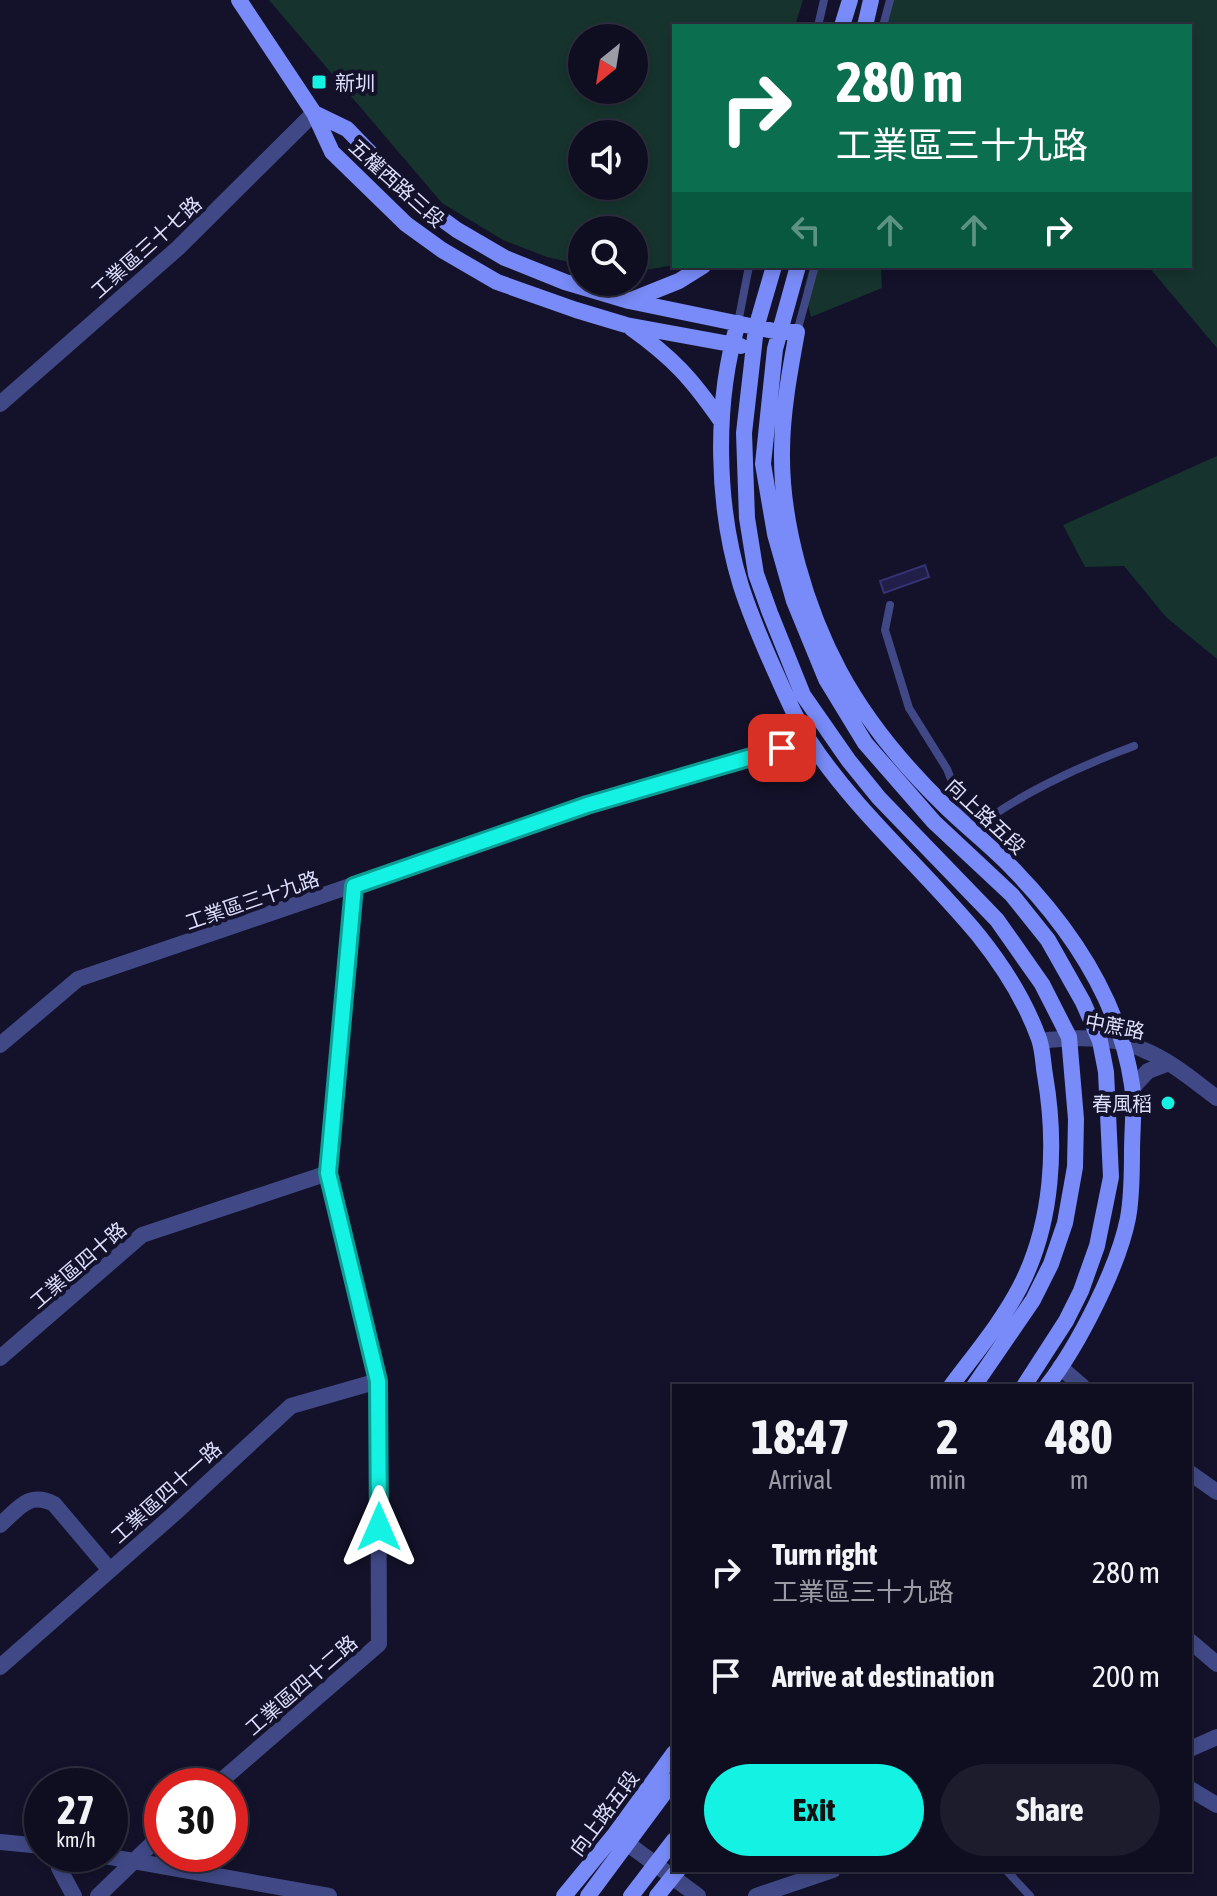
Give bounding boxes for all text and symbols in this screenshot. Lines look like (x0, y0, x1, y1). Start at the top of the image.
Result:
north arrow (568, 24, 648, 104)
map controls (568, 24, 648, 296)
text: 280 m (836, 50, 963, 114)
icon: right (704, 56, 808, 160)
place label: 新圳 (335, 71, 375, 94)
marker: 新圳 (310, 73, 328, 91)
button: sound (568, 120, 648, 200)
text: 工業區三十九路 (836, 124, 1088, 166)
street label: 五權西路三段 (345, 134, 449, 232)
street label: 工業區三十七路 (86, 192, 206, 302)
icon: left (784, 208, 828, 252)
icon: ahead (868, 208, 912, 252)
icon: ahead (952, 208, 996, 252)
icon: right (1036, 208, 1080, 252)
button: search (568, 216, 648, 296)
pin (748, 714, 816, 782)
icon: arrive (760, 726, 804, 770)
street label: 向上路五段 (942, 773, 1030, 859)
street label: 工業區三十九路 (182, 866, 322, 934)
street label: 中蔗路 (1083, 1009, 1147, 1043)
place label: 春風稻 (1092, 1092, 1152, 1115)
marker: 春風稻 (1159, 1094, 1177, 1112)
street label: 工業區四十路 (25, 1217, 131, 1313)
text: 18:47 (751, 1409, 850, 1464)
text: 2 (936, 1409, 959, 1464)
text: 480 (1045, 1409, 1113, 1464)
street label: 工業區四十一路 (106, 1437, 226, 1547)
text: Arrival (769, 1465, 832, 1495)
text: min (929, 1465, 966, 1495)
text: m (1070, 1465, 1088, 1495)
position arrow (337, 1485, 421, 1569)
text: Turn right (772, 1537, 878, 1571)
icon: right (704, 1550, 748, 1594)
text: 280 m (1092, 1555, 1160, 1589)
text: 工業區三十九路 (772, 1577, 954, 1607)
street label: 工業區四十二路 (241, 1630, 361, 1740)
icon: arrive (704, 1654, 748, 1698)
text: Arrive at destination (772, 1659, 994, 1693)
text: 200 m (1092, 1659, 1160, 1693)
button: Exit (704, 1764, 924, 1856)
button: Share (940, 1764, 1160, 1856)
street label: 向上路五段 (565, 1766, 643, 1860)
speed limit sign: 30 (144, 1768, 248, 1872)
text: 27 (57, 1787, 95, 1832)
text: km/h (56, 1828, 96, 1851)

